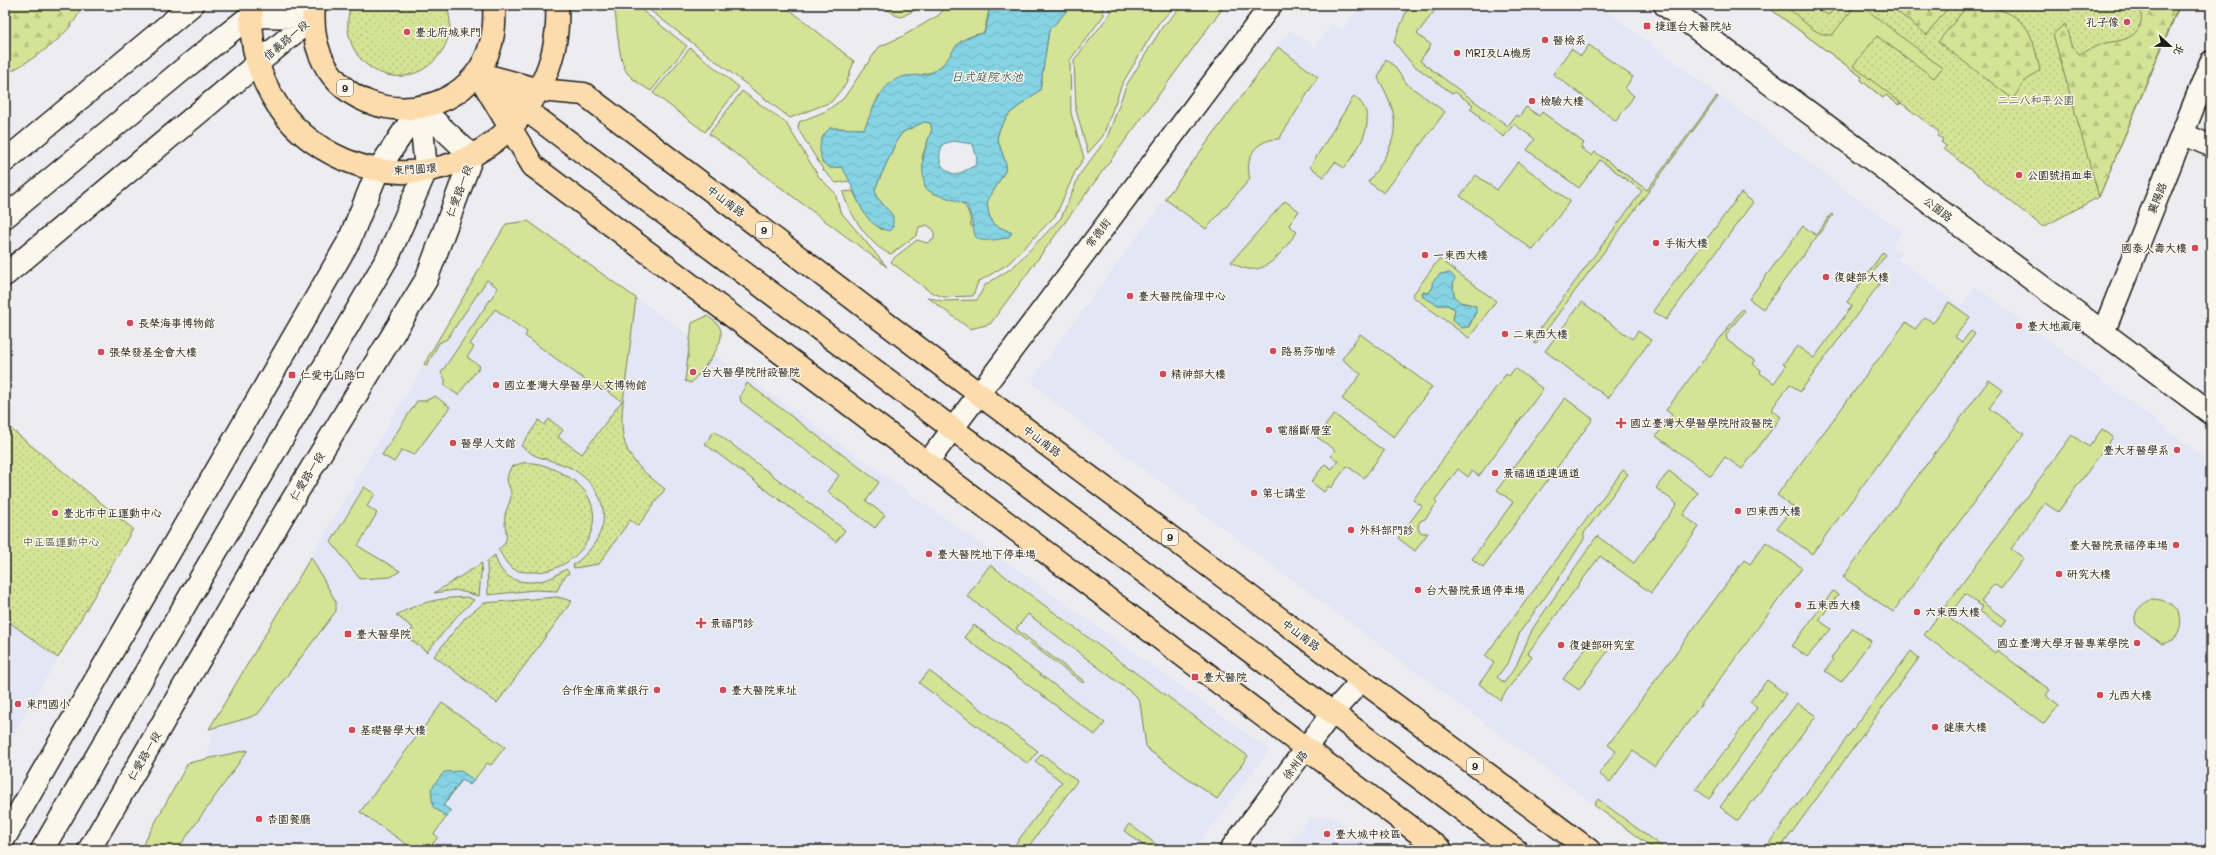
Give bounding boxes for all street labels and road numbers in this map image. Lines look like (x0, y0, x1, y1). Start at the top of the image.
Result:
street label: 信義路一段 (260, 16, 312, 63)
road number: 9 (337, 80, 353, 96)
street label: 東門圓環 (392, 159, 438, 178)
street label: 仁愛路一段 (442, 162, 475, 219)
street label: 襄陽路 (2143, 180, 2170, 216)
street label: 中山南路 (704, 181, 748, 220)
street label: 公園路 (1921, 193, 1956, 225)
street label: 常德街 (1082, 214, 1114, 250)
road number: 9 (756, 222, 772, 238)
street label: 中山南路 (1020, 421, 1064, 460)
street label: 仁愛路一段 (286, 448, 328, 503)
road number: 9 (1162, 529, 1178, 545)
street label: 中山南路 (1279, 615, 1323, 654)
street label: 仁愛路一段 (123, 728, 164, 783)
street label: 徐州路 (1279, 747, 1311, 782)
road number: 9 (1467, 758, 1483, 774)

